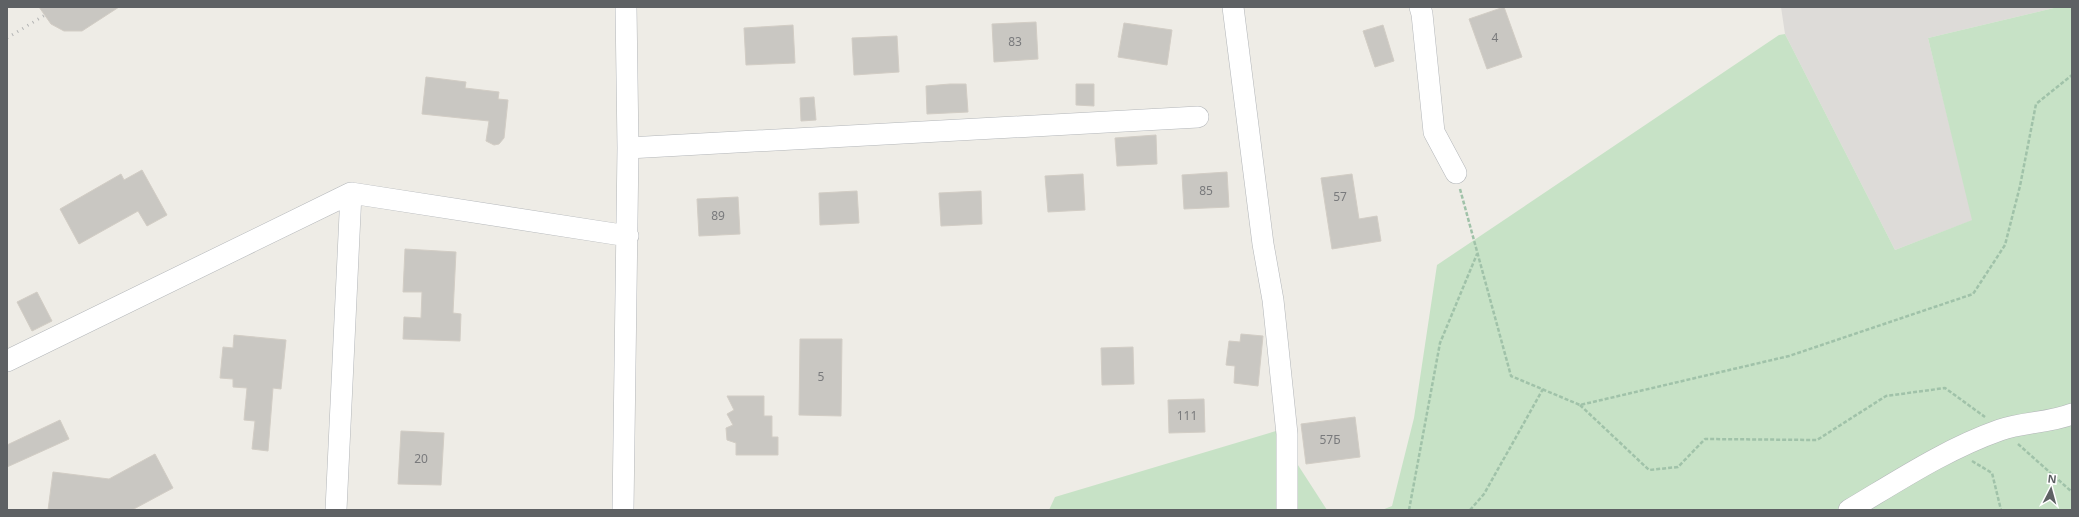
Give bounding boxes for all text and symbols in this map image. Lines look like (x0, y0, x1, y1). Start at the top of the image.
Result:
house number: 4 (1492, 29, 1499, 46)
house number: 83 (1008, 33, 1022, 50)
house number: 85 (1199, 182, 1213, 199)
house number: 57 (1333, 188, 1347, 205)
house number: 89 (711, 207, 725, 224)
house number: 5 (818, 368, 825, 385)
house number: 111 (1177, 407, 1197, 424)
house number: 57Б (1319, 431, 1341, 448)
house number: 20 (414, 450, 428, 467)
north arrow (2031, 469, 2071, 509)
text: N (2047, 471, 2057, 486)

